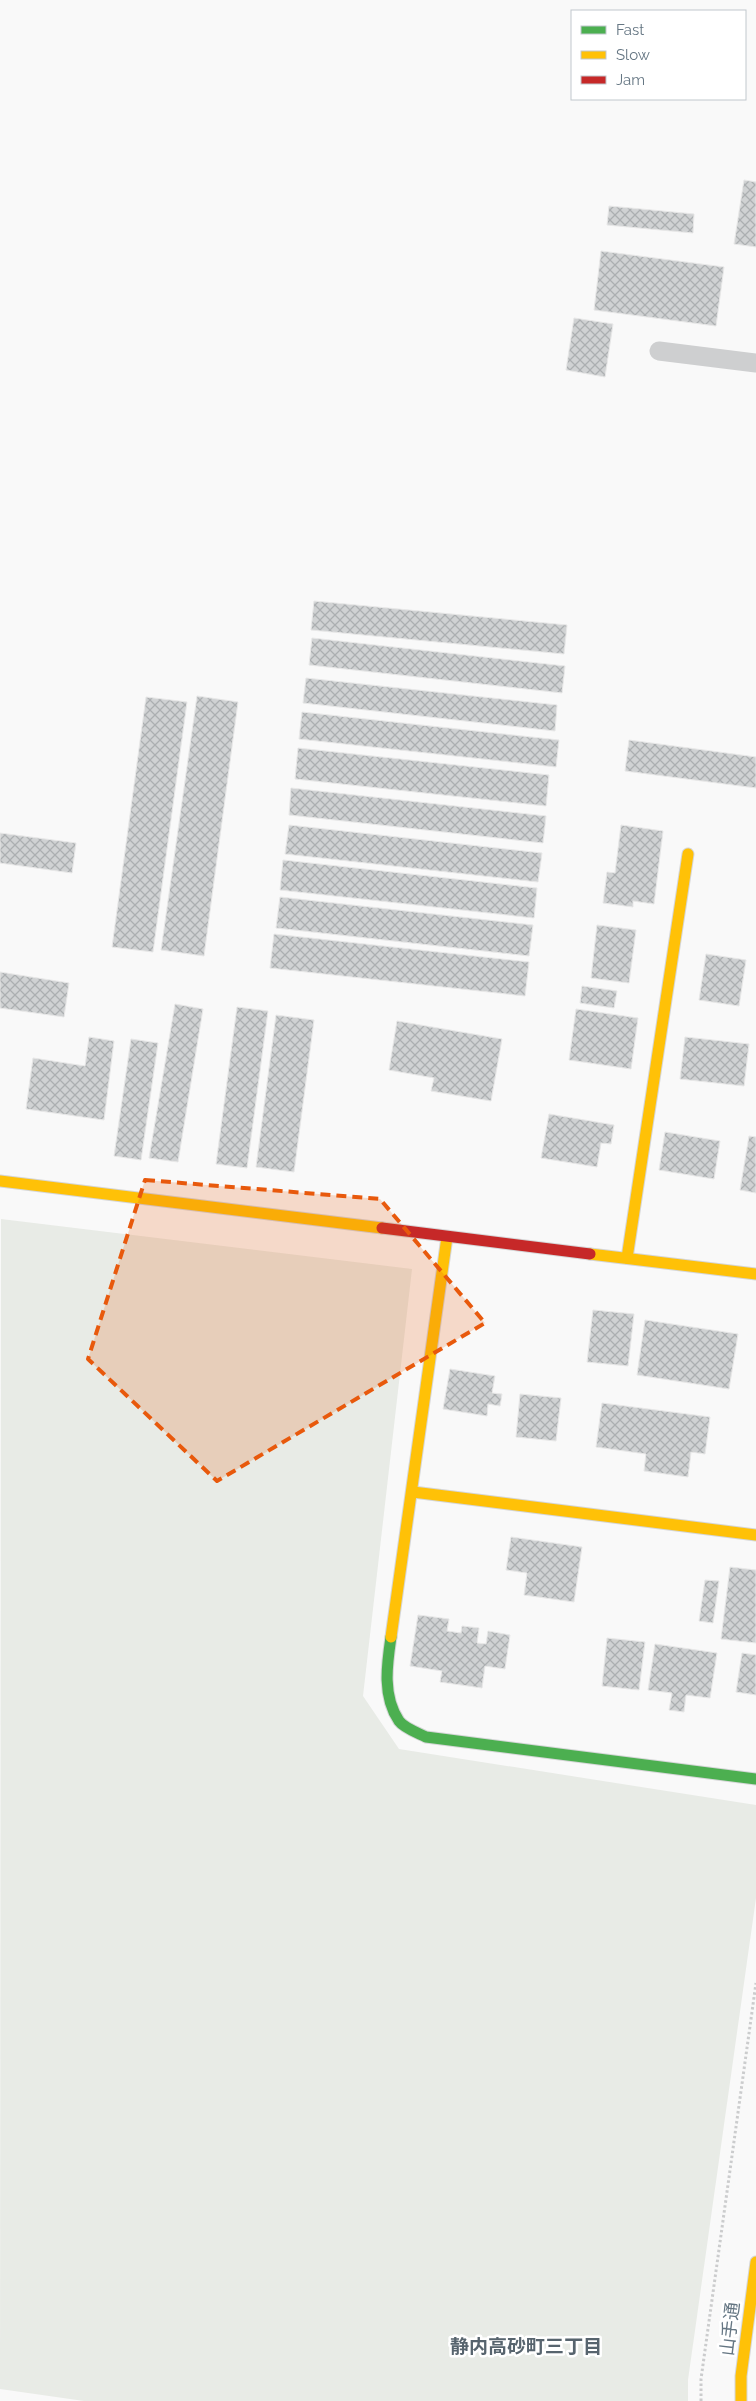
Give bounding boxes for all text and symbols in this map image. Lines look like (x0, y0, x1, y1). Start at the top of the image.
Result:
legend (571, 10, 746, 100)
text: Fast (616, 21, 644, 39)
text: Slow (616, 46, 650, 64)
text: Jam (616, 71, 645, 89)
street label: 山手通 (716, 2301, 743, 2357)
district label: 静内高砂町三丁目 (450, 2335, 602, 2357)

